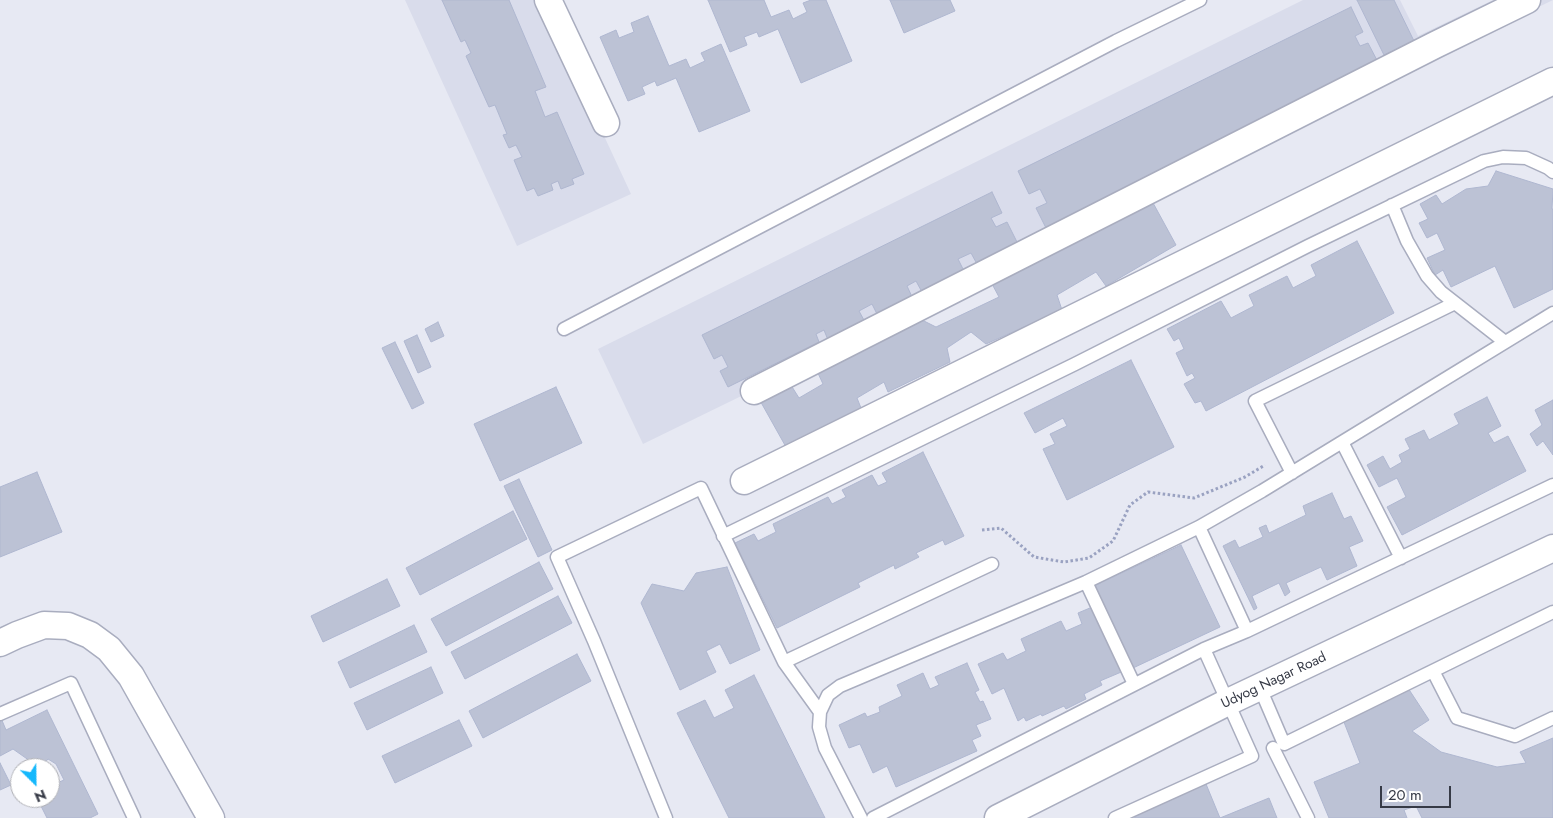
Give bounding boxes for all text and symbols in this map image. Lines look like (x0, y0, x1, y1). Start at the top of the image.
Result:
street label: Udyog Nagar Road (1219, 649, 1329, 713)
north arrow (10, 758, 60, 808)
scale bar (1383, 776, 1454, 808)
text: 20 m (1388, 784, 1422, 806)
text: N (31, 785, 49, 807)

